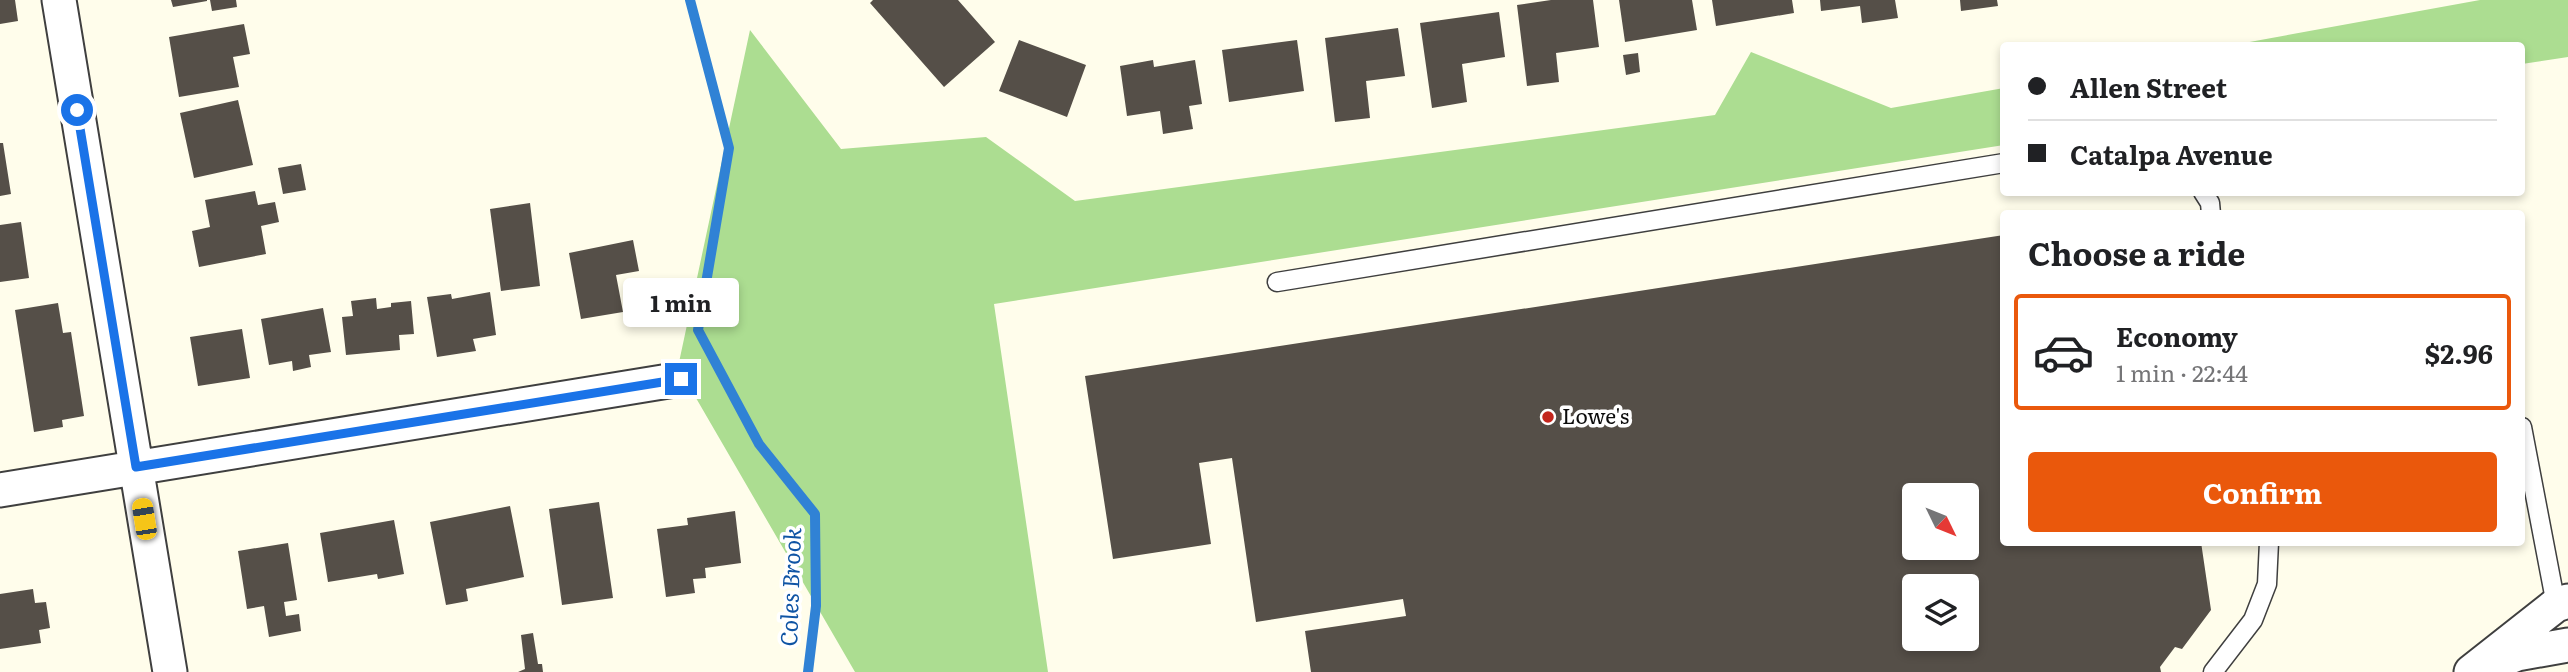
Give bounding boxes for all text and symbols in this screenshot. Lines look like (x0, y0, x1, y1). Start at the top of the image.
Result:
text: Allen Street (2070, 67, 2227, 106)
route start (61, 94, 93, 126)
text: Catalpa Avenue (2070, 134, 2273, 173)
text: Choose a ride (2028, 228, 2245, 276)
callout: 1 min (623, 278, 739, 326)
text: 1 min (650, 285, 712, 319)
text: Economy (2116, 316, 2238, 355)
icon: car (2032, 321, 2095, 384)
text: $2.96 (2425, 333, 2493, 372)
text: 1 min · 22:44 (2116, 355, 2248, 389)
route end (665, 363, 697, 395)
place label: Lowe's (1562, 399, 1629, 430)
marker: Lowe's (1540, 409, 1556, 425)
button: Confirm (2028, 452, 2497, 532)
north arrow (1902, 483, 1979, 560)
map controls (1902, 483, 1979, 651)
car (131, 497, 158, 541)
water label: Coles Brook (770, 527, 808, 647)
button: layers (1902, 574, 1979, 651)

